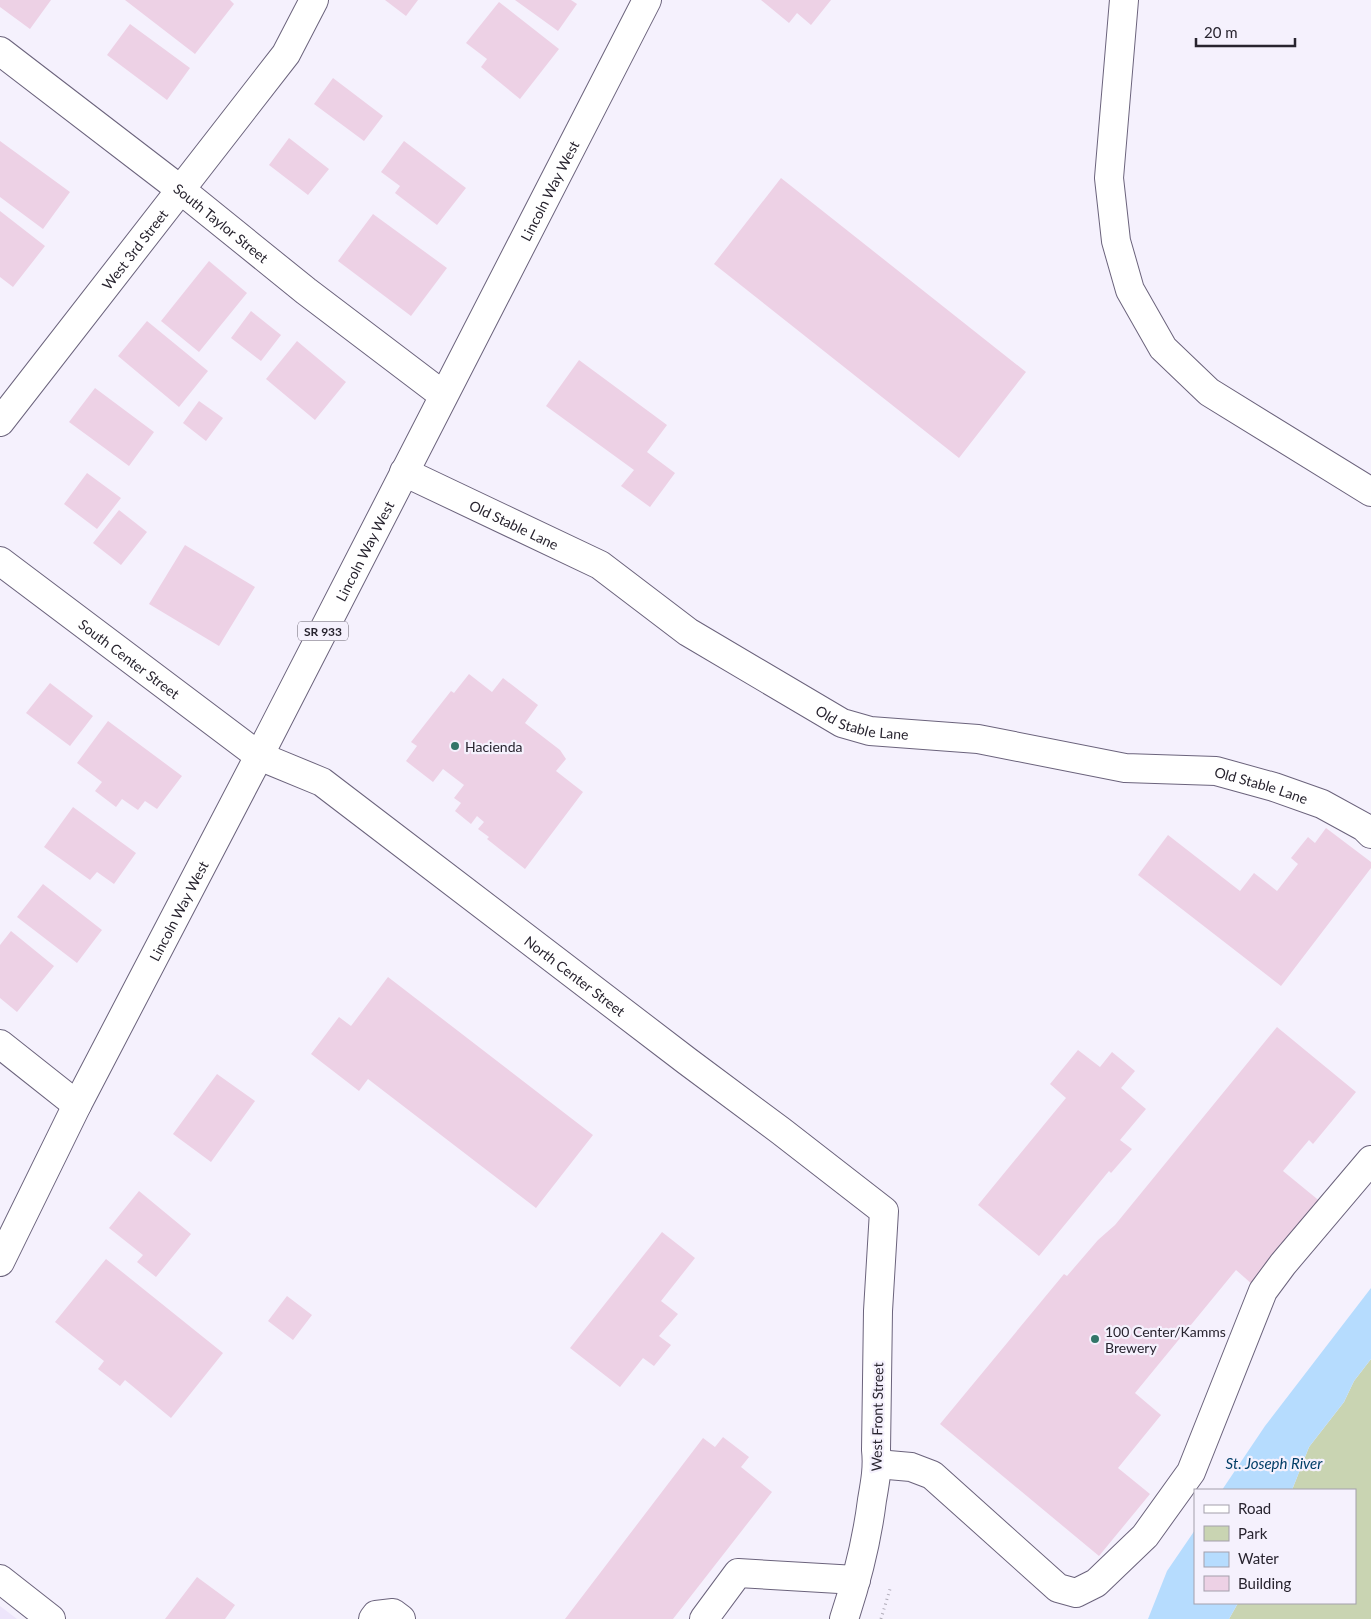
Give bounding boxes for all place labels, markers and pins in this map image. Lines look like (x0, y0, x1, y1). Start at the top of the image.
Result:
place label: Hacienda (465, 738, 523, 755)
marker: Hacienda (449, 740, 461, 752)
place label: 100 Center/Kamms Brewery (1105, 1323, 1226, 1356)
marker: 100 Center/Kamms Brewery (1089, 1333, 1101, 1345)

